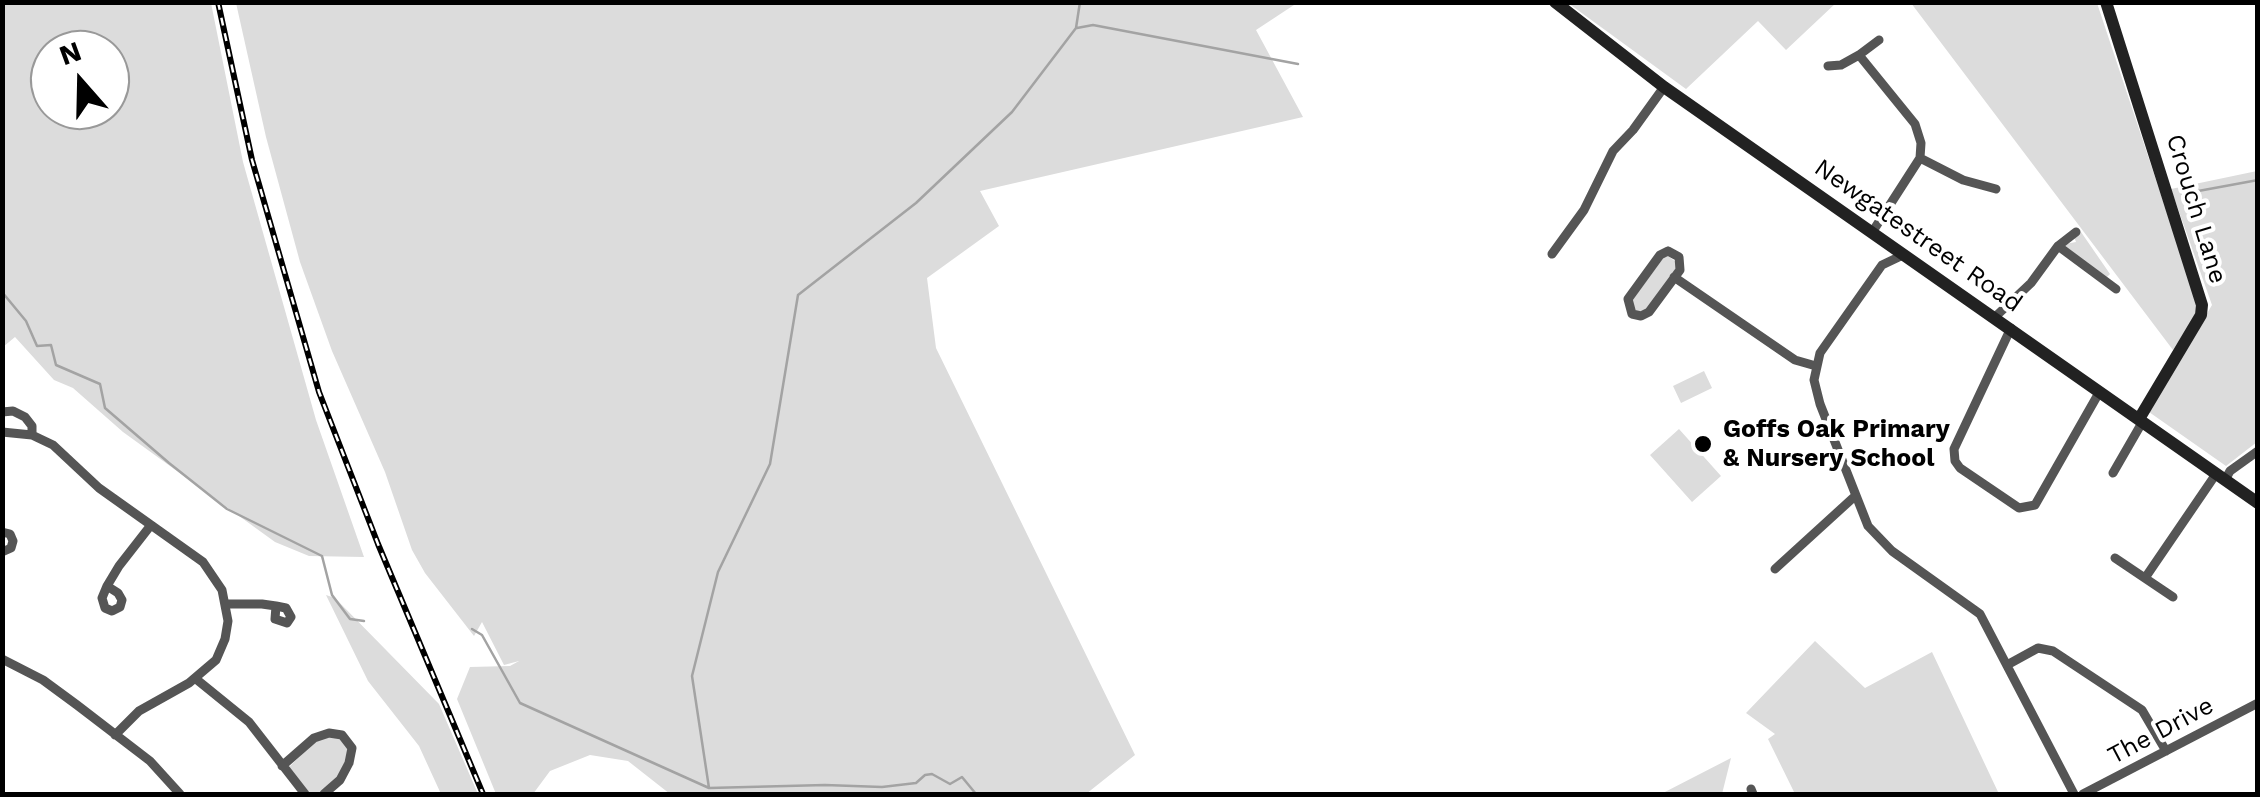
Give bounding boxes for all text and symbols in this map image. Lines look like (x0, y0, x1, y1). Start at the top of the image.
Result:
north arrow (30, 30, 130, 130)
text: N (55, 34, 86, 72)
street label: Crouch Lane (2159, 131, 2233, 287)
street label: Newgatestreet Road (1808, 153, 2028, 319)
place label: Goffs Oak Primary & Nursery School (1723, 415, 1950, 474)
marker: Goffs Oak Primary & Nursery School (1692, 433, 1714, 455)
street label: The Drive (2103, 691, 2219, 771)

